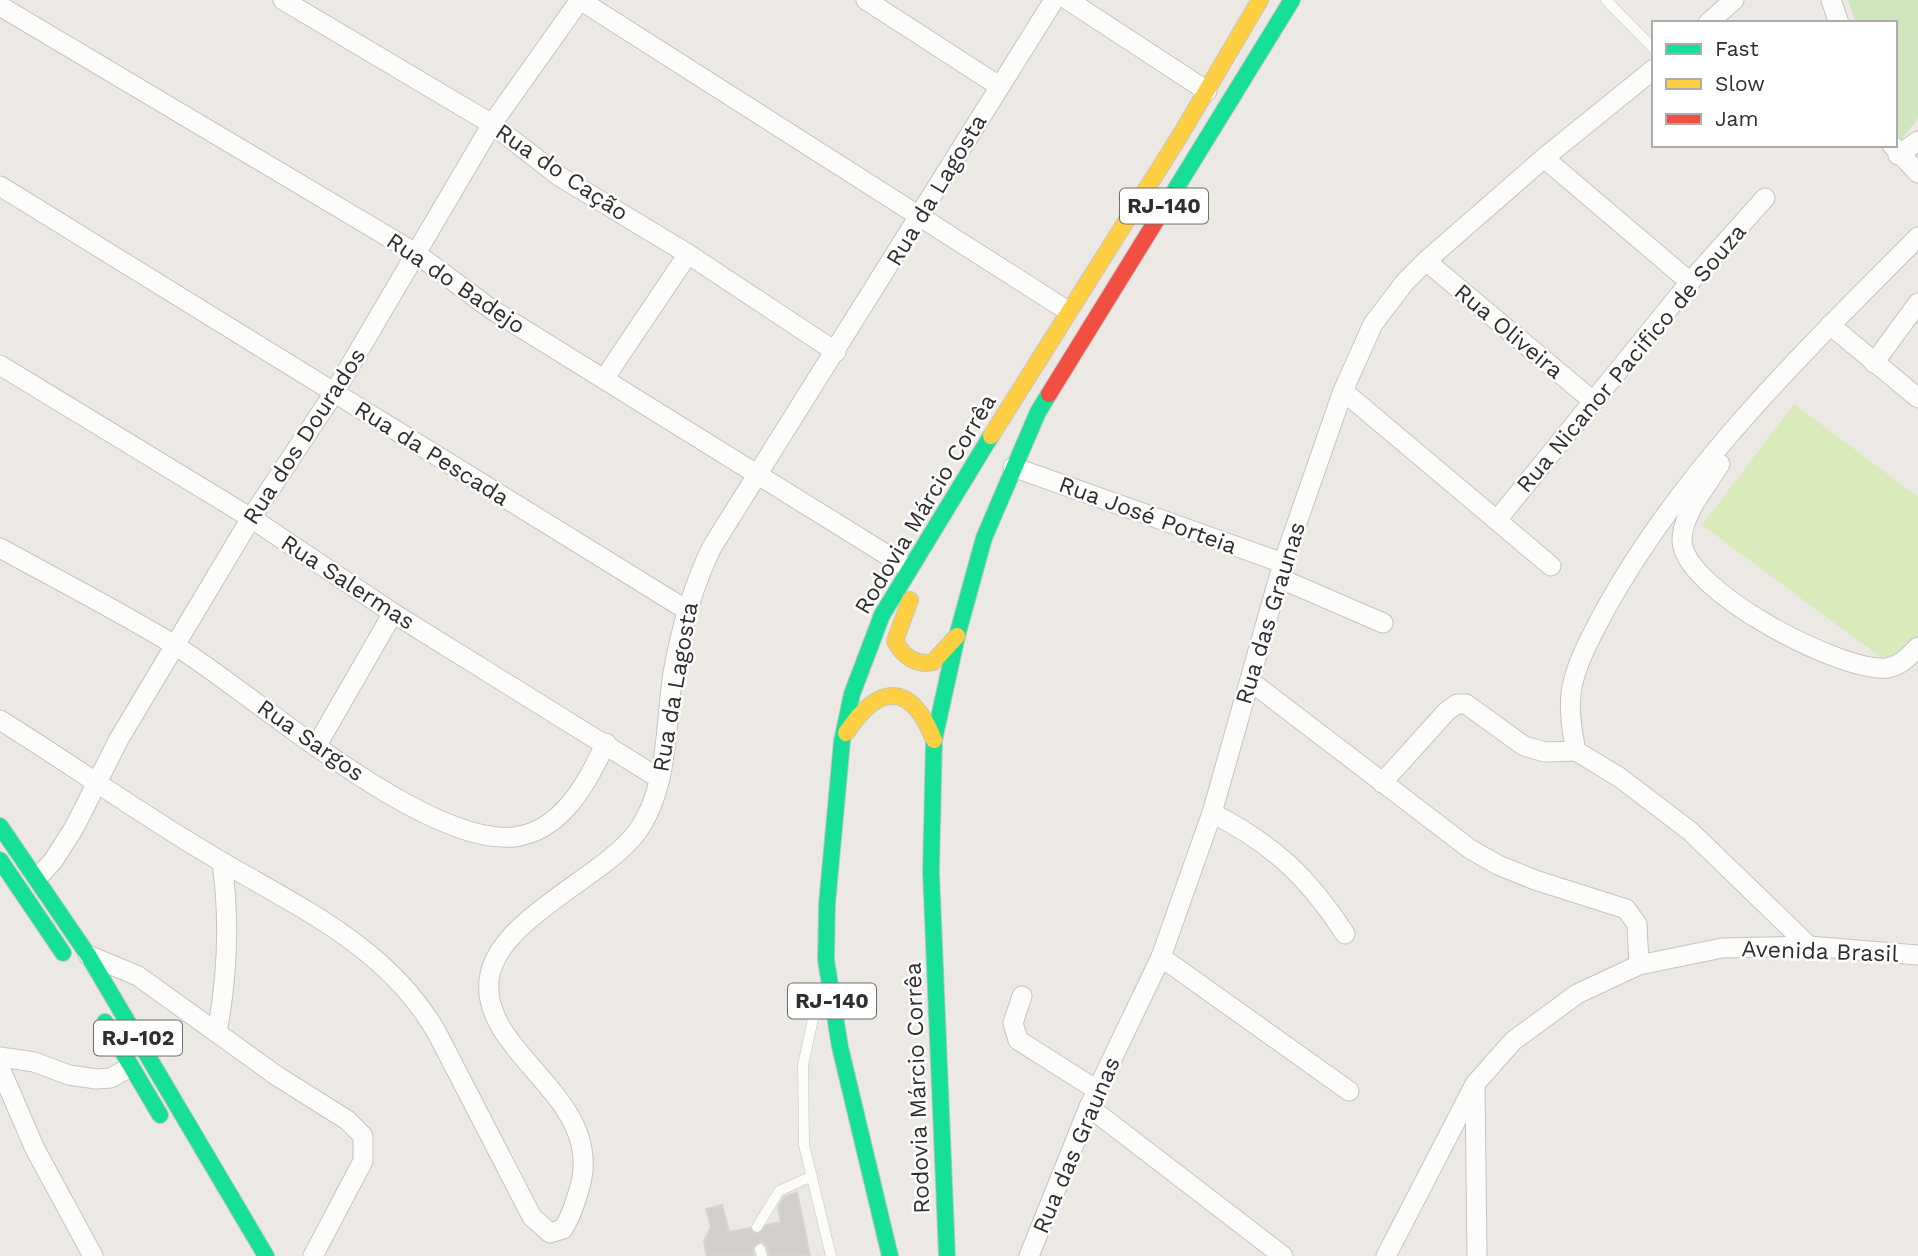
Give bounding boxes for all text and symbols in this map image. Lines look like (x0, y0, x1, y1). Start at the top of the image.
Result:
legend (1652, 21, 1897, 147)
text: Fast (1715, 36, 1759, 61)
text: Slow (1715, 71, 1765, 96)
text: Jam (1715, 106, 1758, 131)
street label: Rua da Lagosta (881, 110, 992, 271)
street label: Rua do Cação (490, 118, 633, 227)
road number: RJ-140 (1120, 188, 1208, 224)
street label: Rua Nicanor Pacifico de Souza (1511, 218, 1752, 498)
street label: Rua do Badejo (381, 227, 530, 340)
street label: Rua Oliveira (1449, 278, 1568, 385)
street label: Rua dos Dourados (237, 343, 371, 529)
street label: Rodovia Márcio Corrêa (849, 389, 1002, 619)
street label: Rua da Pescada (350, 395, 514, 512)
street label: Rua José Porteia (1055, 471, 1240, 560)
street label: Rua das Graunas (1230, 519, 1311, 708)
street label: Rua Salermas (276, 529, 420, 636)
street label: Rua da Lagosta (647, 600, 704, 774)
street label: Rua Sargos (252, 694, 369, 787)
street label: Avenida Brasil (1741, 935, 1899, 968)
street label: Rodovia Márcio Corrêa (900, 962, 935, 1214)
road number: RJ-140 (788, 984, 876, 1018)
road number: RJ-102 (94, 1020, 182, 1056)
street label: Rua das Graunas (1027, 1053, 1126, 1238)

